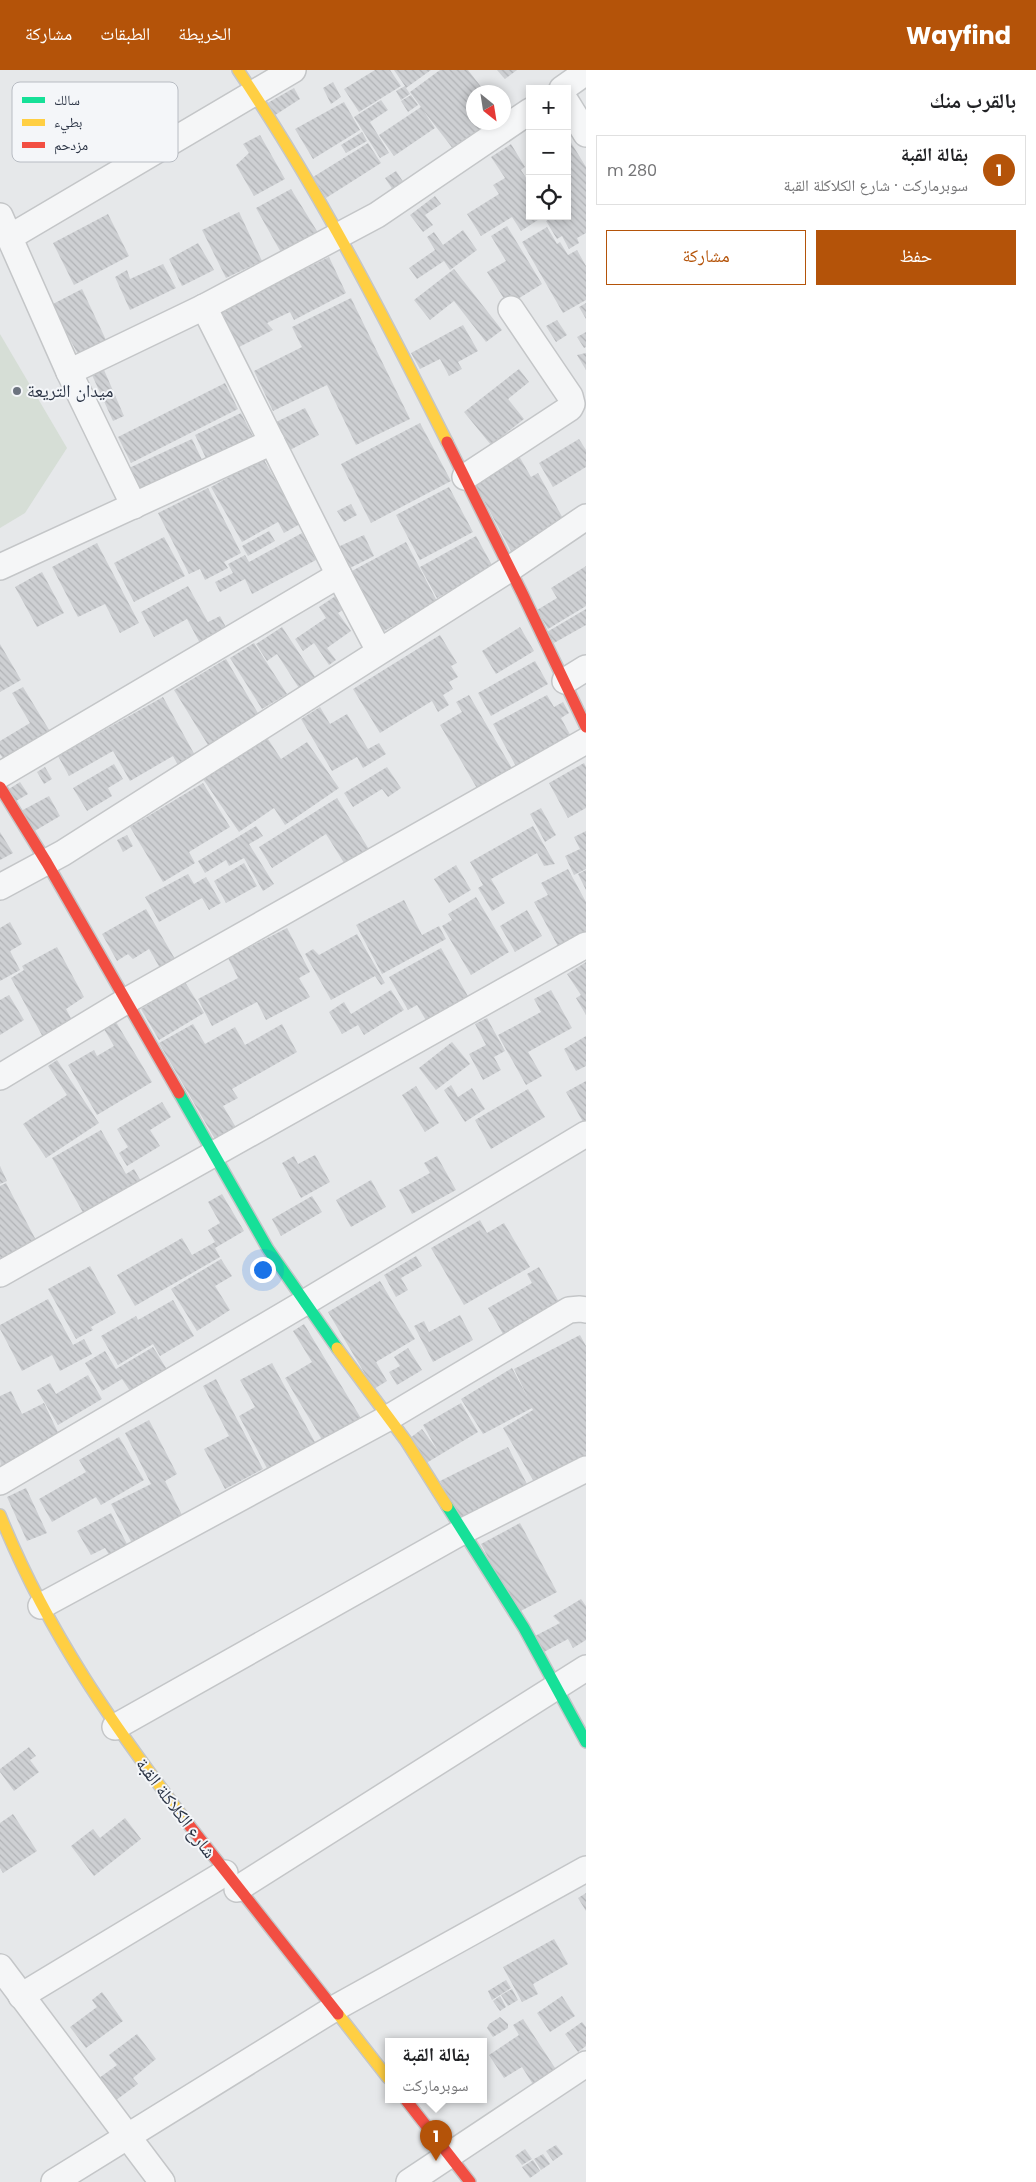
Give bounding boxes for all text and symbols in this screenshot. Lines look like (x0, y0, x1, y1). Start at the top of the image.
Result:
text: Wayfind (906, 19, 1011, 52)
text: مشاركة (25, 21, 72, 46)
text: الطبقات (100, 21, 150, 46)
text: الخريطة (178, 21, 231, 46)
legend (12, 82, 178, 162)
north arrow (466, 85, 511, 130)
map controls (526, 85, 571, 220)
button: + (526, 85, 571, 130)
text: بالقرب منك (930, 86, 1016, 115)
text: سالك (54, 90, 80, 110)
text: بطيء (54, 112, 83, 134)
button: − (526, 130, 571, 175)
text: مزدحم (54, 135, 88, 155)
text: بقالة القبة (901, 141, 968, 168)
text: 280 m (607, 159, 657, 182)
text: 1 (996, 159, 1002, 182)
text: سوبرماركت · شارع الكلاكلة القبة (784, 174, 968, 197)
button: locate (526, 175, 571, 220)
button: مشاركة (606, 230, 806, 285)
button: حفظ (816, 230, 1016, 285)
place label: ميدان التريعة (27, 378, 113, 403)
marker: ميدان التريعة (11, 385, 23, 397)
your location (250, 1257, 276, 1283)
street label: شارع الكلاكلة القبة (130, 1752, 222, 1863)
popup (385, 2038, 487, 2103)
text: بقالة القبة (402, 2041, 470, 2068)
text: سوبرماركت (402, 2074, 468, 2097)
pin: 1 (420, 2120, 452, 2161)

